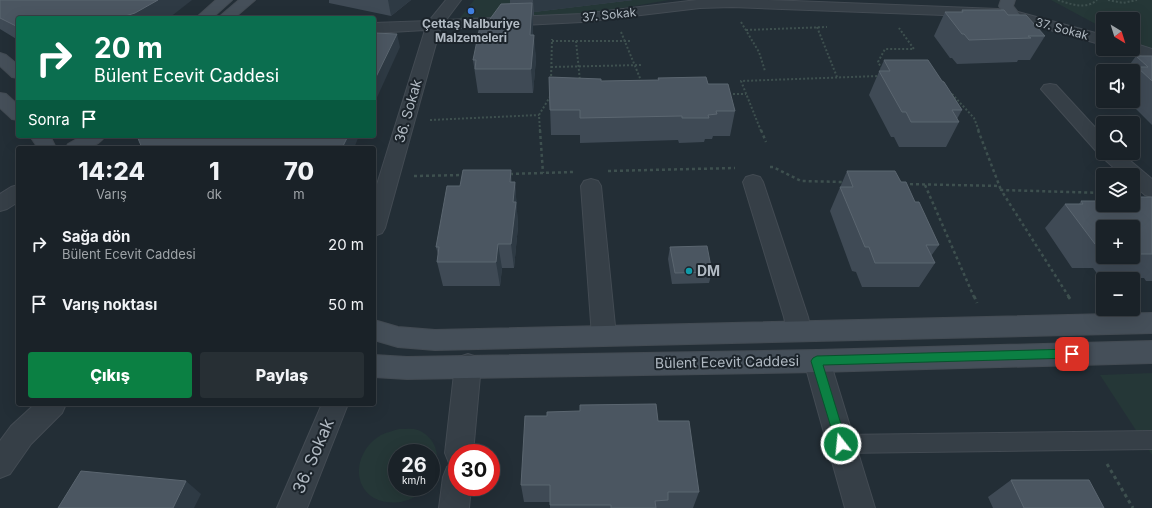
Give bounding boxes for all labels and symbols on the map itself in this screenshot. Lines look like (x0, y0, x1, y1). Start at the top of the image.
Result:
street label: 37. Sokak (581, 4, 637, 25)
marker: Çettaş Nalburiye Malzemeleri (466, 6, 476, 16)
north arrow (1096, 12, 1140, 56)
street label: 37. Sokak (1034, 14, 1091, 43)
place label: Çettaş Nalburiye Malzemeleri (422, 16, 520, 45)
street label: 36. Sokak (390, 77, 425, 145)
place label: DM (697, 262, 720, 279)
marker: DM (684, 266, 694, 276)
pin (1055, 337, 1089, 371)
street label: Bülent Ecevit Caddesi (655, 352, 799, 371)
street label: 36. Sokak (288, 415, 338, 496)
position arrow (820, 423, 862, 465)
speed limit sign: 30 (448, 444, 500, 496)

